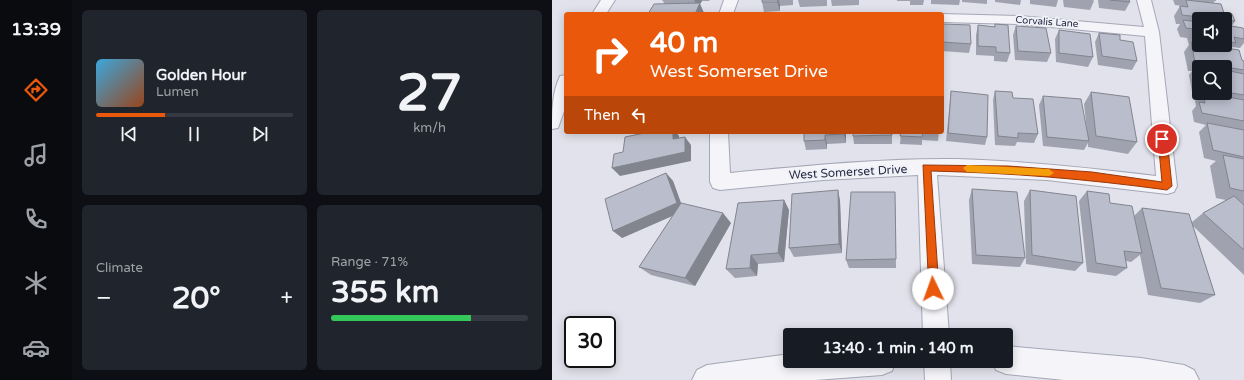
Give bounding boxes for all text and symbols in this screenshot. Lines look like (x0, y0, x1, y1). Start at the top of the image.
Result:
map controls (1192, 12, 1232, 100)
button: sound (1192, 12, 1232, 52)
street label: Corvalis Lane (1015, 14, 1079, 30)
text: 13:39 (11, 18, 61, 40)
text: 40 m (650, 26, 718, 60)
icon: right (584, 28, 636, 80)
text: West Somerset Drive (650, 60, 828, 82)
button: search (1192, 60, 1232, 100)
text: 27 (397, 62, 462, 125)
text: Golden Hour (156, 66, 246, 84)
icon: directions (22, 76, 50, 104)
text: Lumen (156, 84, 199, 100)
icon: left (628, 104, 650, 126)
text: Then (584, 106, 620, 124)
text: km/h (413, 120, 446, 136)
pin (1145, 122, 1179, 156)
icon: previous (118, 123, 140, 145)
icon: pause (183, 123, 205, 145)
icon: next (249, 123, 271, 145)
icon: arrive (1151, 128, 1173, 150)
icon: music (22, 141, 50, 169)
street label: West Somerset Drive (788, 162, 908, 182)
icon: phone (22, 205, 50, 233)
text: Range · 71% (331, 254, 408, 270)
text: Climate (96, 260, 143, 276)
position arrow (912, 268, 954, 310)
icon: climate (22, 269, 50, 297)
text: 355 km (331, 274, 439, 311)
text: 20° (172, 280, 221, 317)
text: − (96, 285, 112, 311)
text: + (281, 285, 293, 311)
speed limit sign: 30 (564, 316, 616, 368)
icon: car (22, 334, 50, 362)
text: 13:40 · 1 min · 140 m (823, 339, 973, 357)

